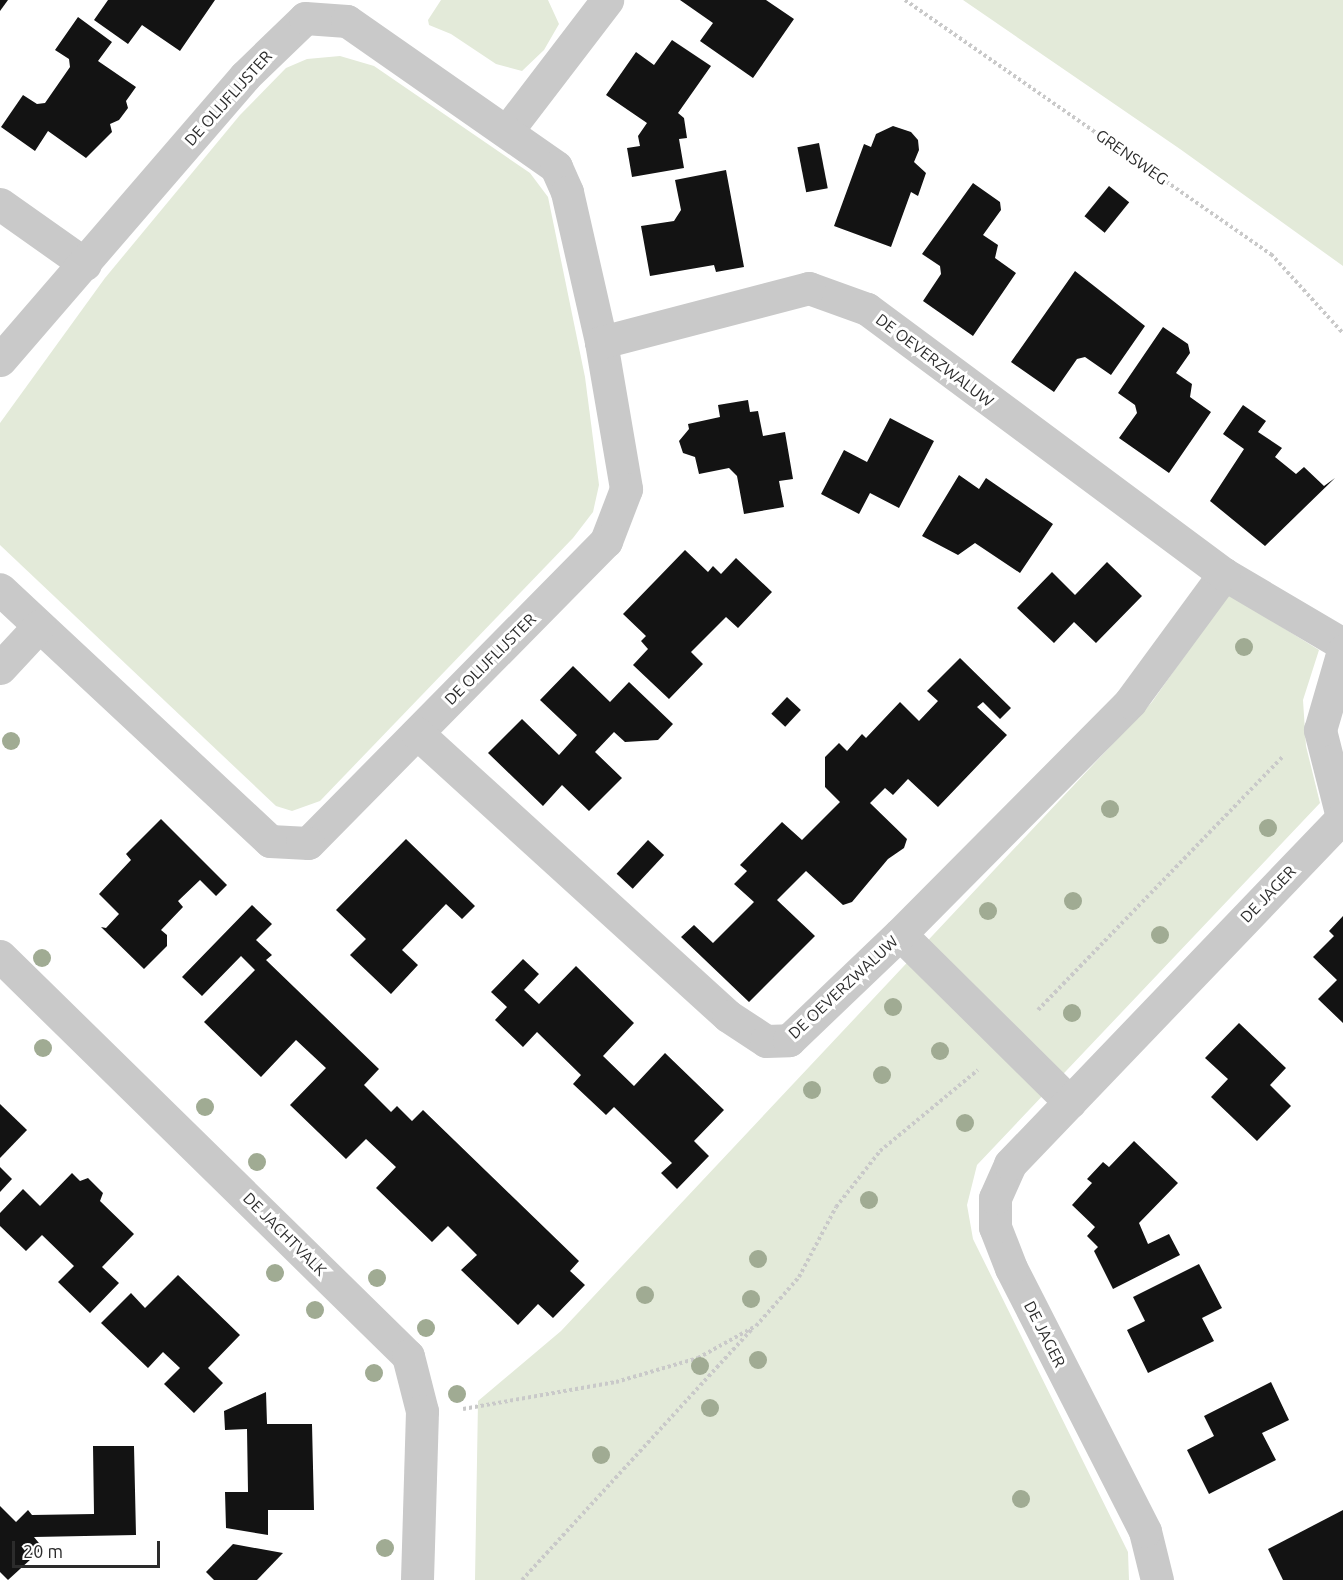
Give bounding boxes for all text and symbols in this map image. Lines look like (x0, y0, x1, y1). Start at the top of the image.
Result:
street label: DE OLIJFLIJSTER (180, 47, 276, 149)
street label: GRENSWEG (1092, 125, 1172, 189)
street label: DE OEVERZWALUW (872, 309, 998, 411)
street label: DE OLIJFLIJSTER (440, 609, 540, 709)
street label: DE JAGER (1236, 862, 1300, 926)
street label: DE OEVERZWALUW (784, 931, 902, 1043)
street label: DE JACHTVALK (239, 1188, 331, 1280)
street label: DE JAGER (1020, 1298, 1070, 1370)
scale bar (15, 1529, 164, 1567)
text: 20 m (23, 1541, 63, 1561)

